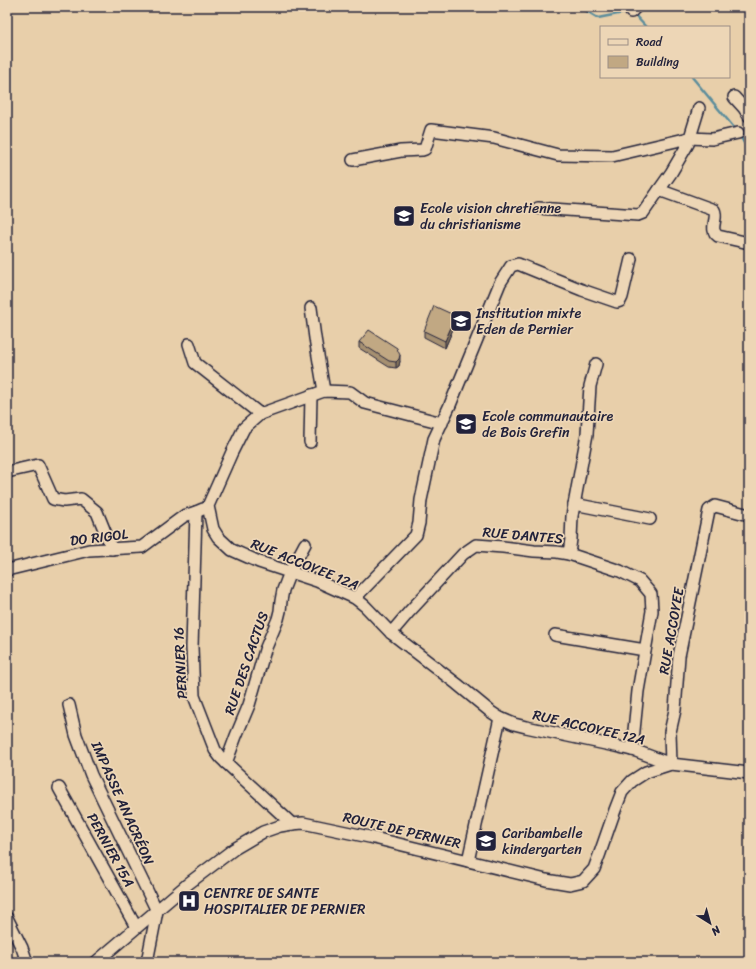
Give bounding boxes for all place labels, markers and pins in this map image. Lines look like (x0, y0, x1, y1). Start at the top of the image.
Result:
place label: Ecole vision chretienne du christianisme (420, 196, 561, 237)
school or university icon: Ecole vision chretienne du christianisme (391, 203, 417, 229)
place label: Institution mixte Eden de Pernier (475, 301, 581, 342)
school or university icon: Institution mixte Eden de Pernier (448, 308, 474, 334)
place label: Ecole communautaire de Bois Grefin (482, 404, 614, 445)
school or university icon: Ecole communautaire de Bois Grefin (453, 411, 479, 437)
place label: Caribambelle kindergarten (502, 821, 583, 862)
school or university icon: Caribambelle kindergarten (473, 828, 499, 854)
place label: CENTRE DE SANTE HOSPITALIER DE PERNIER (204, 881, 366, 922)
hospital icon: CENTRE DE SANTE HOSPITALIER DE PERNIER (176, 888, 202, 914)

